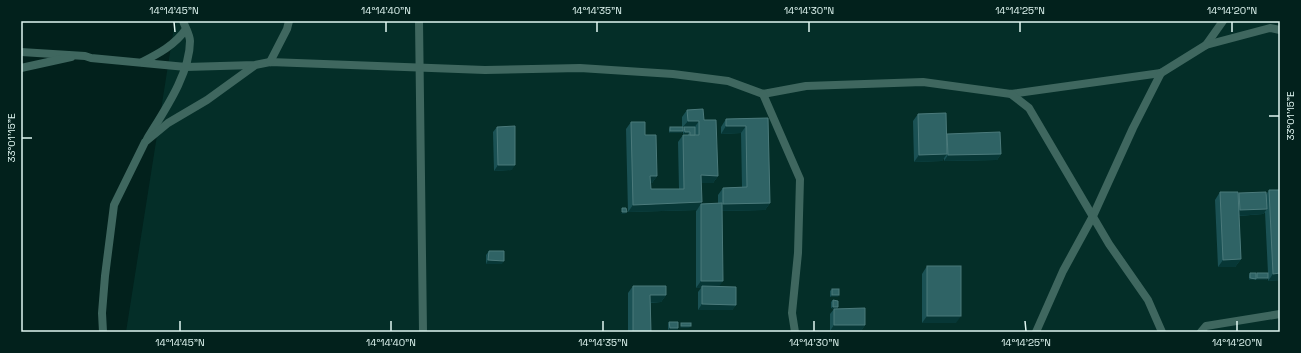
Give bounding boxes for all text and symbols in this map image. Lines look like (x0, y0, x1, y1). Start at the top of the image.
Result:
text: 14°14'45"N (149, 4, 199, 17)
text: 14°14'40"N (361, 4, 411, 17)
text: 14°14'35"N (572, 4, 622, 17)
text: 14°14'30"N (784, 4, 834, 17)
text: 14°14'25"N (995, 4, 1045, 17)
text: 14°14'20"N (1207, 4, 1257, 17)
text: 33°01'15"E (1284, 91, 1297, 141)
text: 33°01'15"E (5, 113, 18, 163)
text: 14°14'45"N (155, 336, 205, 349)
text: 14°14'40"N (366, 336, 416, 349)
text: 14°14'35"N (578, 336, 628, 349)
text: 14°14'30"N (789, 336, 839, 349)
text: 14°14'25"N (1001, 336, 1051, 349)
text: 14°14'20"N (1212, 336, 1262, 349)

